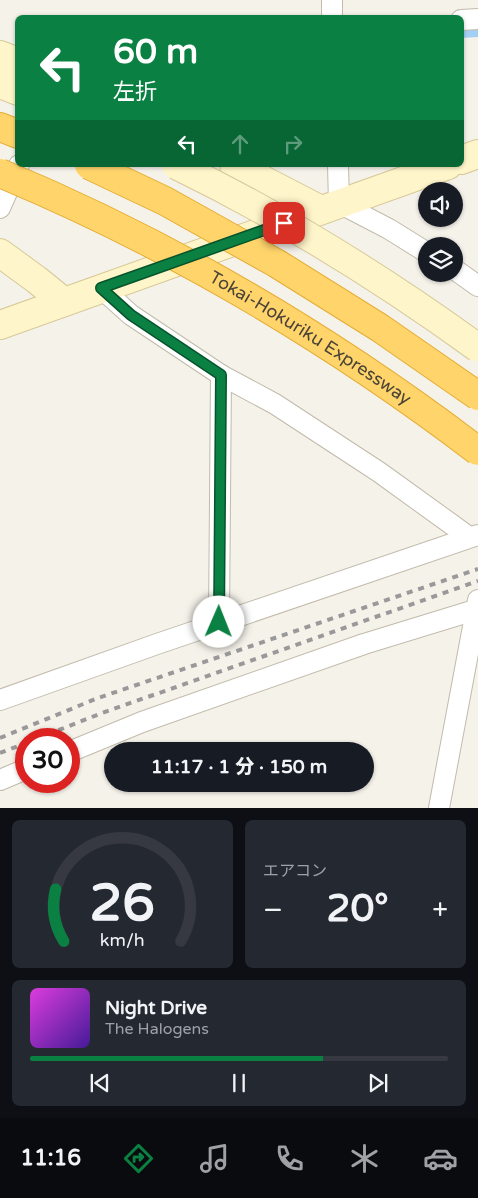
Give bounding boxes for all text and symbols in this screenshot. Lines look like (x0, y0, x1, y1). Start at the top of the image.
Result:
text: 60 m (113, 31, 198, 73)
icon: left (30, 35, 95, 100)
text: 左折 (113, 79, 157, 105)
icon: left (173, 130, 201, 158)
icon: ahead (226, 130, 254, 158)
icon: right (279, 130, 307, 158)
map controls (418, 182, 463, 282)
button: sound (418, 182, 463, 227)
pin (263, 202, 305, 244)
icon: arrive (270, 209, 298, 237)
button: layers (418, 237, 463, 282)
street label: Tokai-Hokuriku Expressway (205, 266, 416, 410)
position arrow (192, 595, 244, 647)
speed limit sign: 30 (15, 728, 80, 793)
text: 11:17 · 1 分 · 150 m (151, 756, 327, 778)
text: エアコン (263, 861, 327, 881)
text: 26 (90, 872, 155, 935)
text: 20° (327, 886, 389, 932)
text: − (263, 893, 283, 927)
text: + (432, 893, 448, 927)
text: km/h (100, 930, 145, 951)
text: Night Drive (105, 997, 207, 1019)
text: The Halogens (105, 1019, 209, 1039)
icon: previous (86, 1069, 114, 1097)
icon: pause (225, 1069, 253, 1097)
icon: next (364, 1069, 392, 1097)
icon: directions (121, 1141, 156, 1176)
icon: music (197, 1141, 232, 1176)
icon: phone (272, 1141, 307, 1176)
icon: climate (347, 1141, 382, 1176)
icon: car (423, 1141, 458, 1176)
text: 11:16 (20, 1145, 81, 1171)

